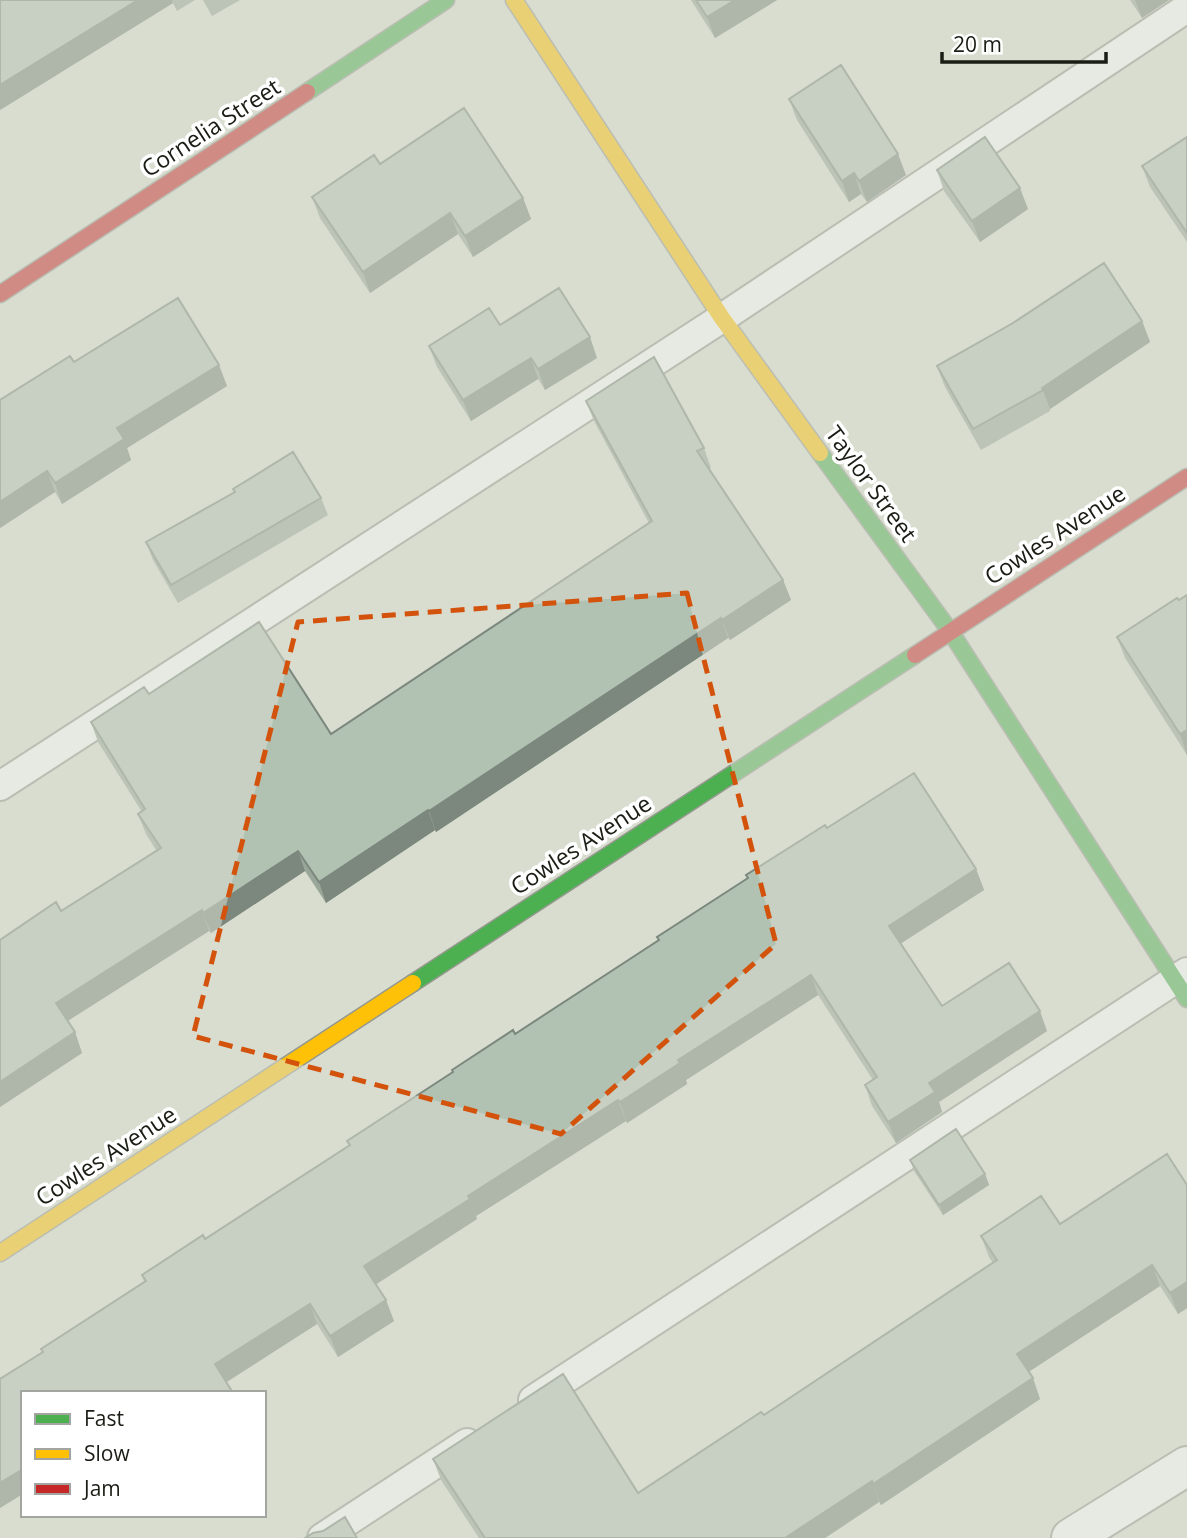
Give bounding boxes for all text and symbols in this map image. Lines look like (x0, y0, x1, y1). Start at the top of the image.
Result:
scale bar (942, 21, 1106, 65)
text: 20 m (953, 30, 1002, 58)
street label: Cornelia Street (135, 70, 286, 184)
street label: Taylor Street (819, 419, 925, 548)
street label: Cowles Avenue (978, 477, 1131, 592)
street label: Cowles Avenue (504, 787, 657, 902)
street label: Cowles Avenue (29, 1098, 182, 1213)
legend (21, 1391, 266, 1517)
text: Fast (84, 1404, 124, 1432)
text: Slow (84, 1439, 130, 1467)
text: Jam (82, 1474, 121, 1502)

